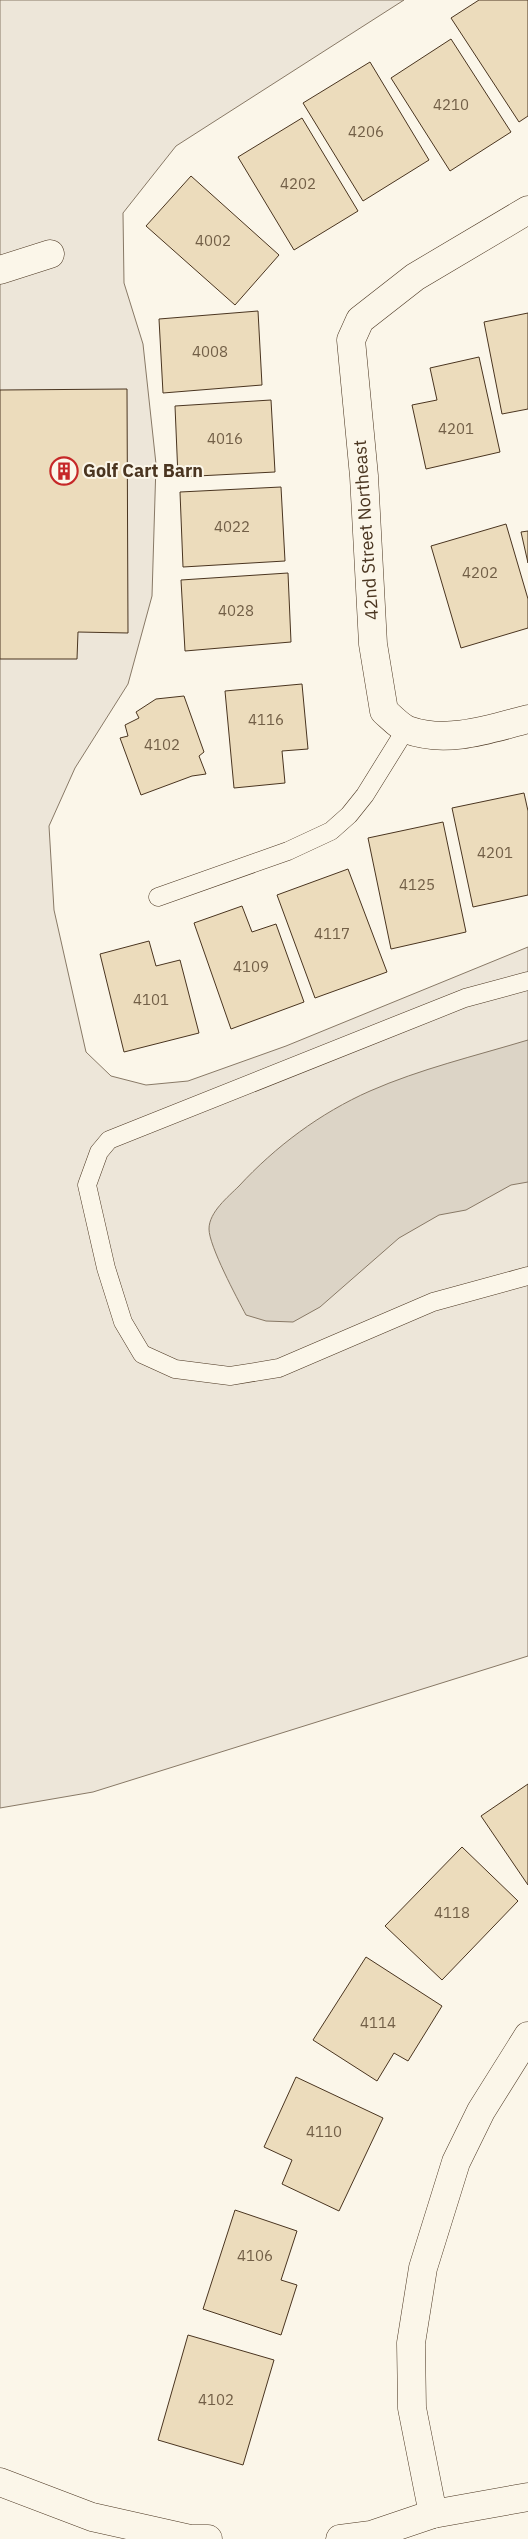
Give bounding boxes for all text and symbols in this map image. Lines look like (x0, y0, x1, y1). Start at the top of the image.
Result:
house number: 4210 (433, 95, 469, 114)
house number: 4206 (348, 122, 384, 141)
house number: 4202 (280, 174, 316, 193)
house number: 4002 (195, 231, 231, 250)
house number: 4008 (192, 342, 228, 361)
house number: 4201 (438, 419, 474, 438)
house number: 4016 (207, 429, 243, 448)
street label: 42nd Street Northeast (348, 439, 383, 621)
building icon: Golf Cart Barn (49, 456, 79, 486)
place label: Golf Cart Barn (83, 459, 203, 482)
house number: 4022 (214, 517, 250, 536)
house number: 4202 (462, 563, 498, 582)
house number: 4028 (218, 601, 254, 620)
house number: 4116 (248, 710, 284, 729)
house number: 4102 (144, 735, 180, 754)
house number: 4201 (477, 843, 513, 862)
house number: 4125 (399, 875, 435, 894)
house number: 4117 (314, 924, 350, 943)
house number: 4109 (233, 957, 269, 976)
house number: 4101 (133, 990, 169, 1009)
house number: 4118 (434, 1903, 470, 1922)
house number: 4114 (360, 2013, 396, 2032)
house number: 4110 (306, 2122, 342, 2141)
house number: 4106 (237, 2246, 273, 2265)
house number: 4102 (198, 2390, 234, 2409)

